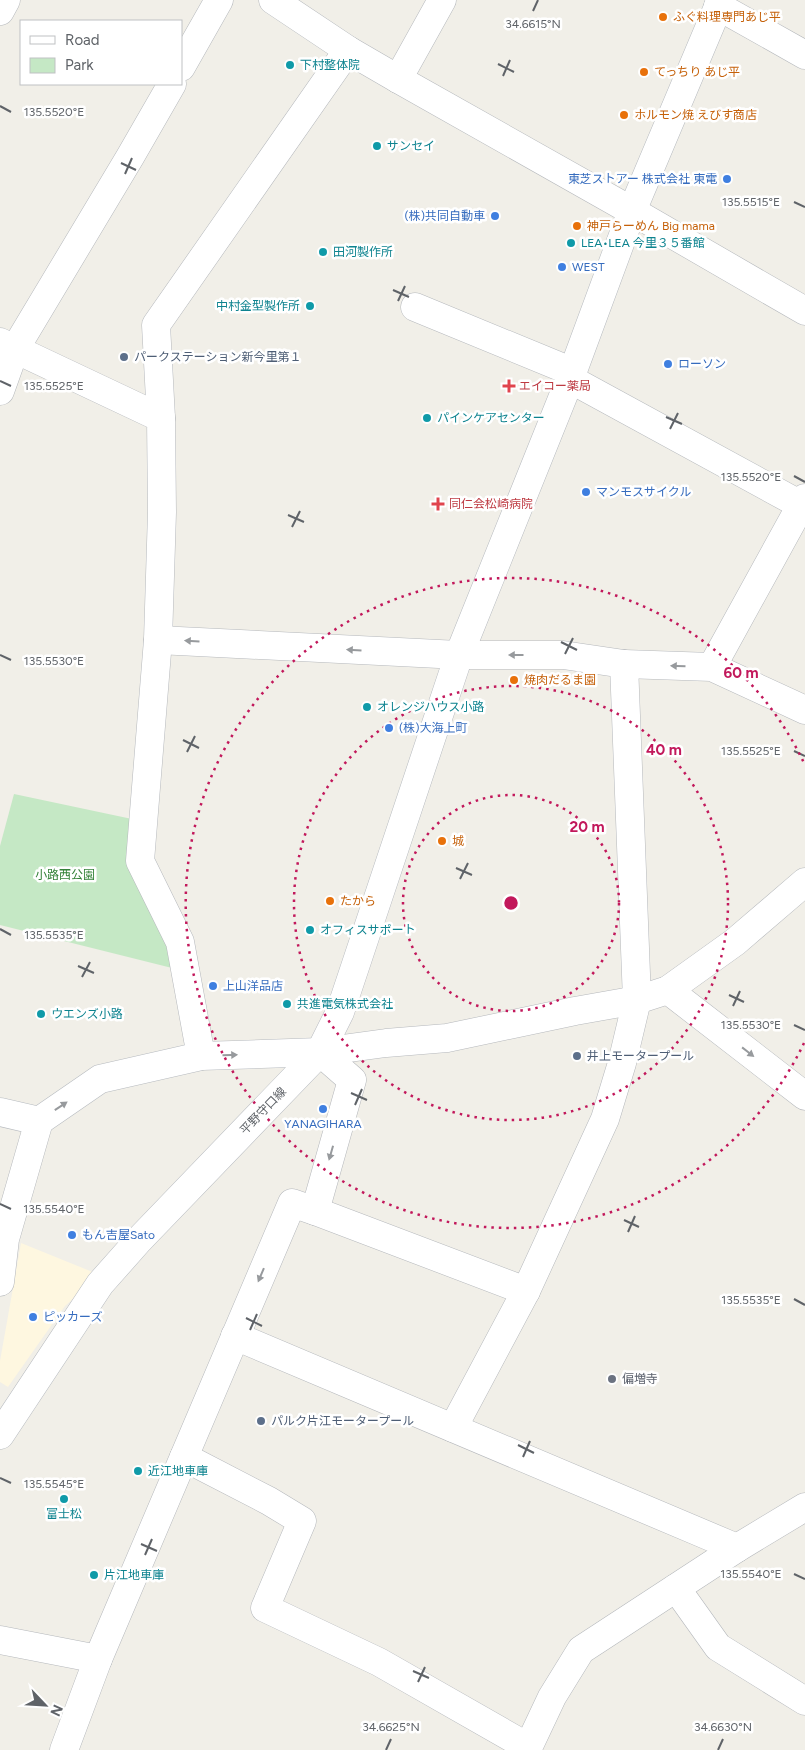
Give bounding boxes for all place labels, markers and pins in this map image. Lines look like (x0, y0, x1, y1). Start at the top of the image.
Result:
place label: ふぐ料理専門あじ平 (673, 10, 781, 24)
marker: ふぐ料理専門あじ平 (657, 11, 669, 23)
place label: 下村整体院 (300, 58, 360, 72)
marker: 下村整体院 (284, 59, 296, 71)
place label: てっちり あじ平 (654, 65, 740, 79)
marker: てっちり あじ平 (638, 66, 650, 78)
place label: ホルモン焼 えびす商店 (634, 108, 757, 122)
marker: ホルモン焼 えびす商店 (618, 109, 630, 121)
place label: サンセイ (387, 139, 435, 153)
marker: サンセイ (371, 140, 383, 152)
place label: 東芝ストアー 株式会社 東電 (568, 172, 717, 186)
marker: 東芝ストアー 株式会社 東電 (721, 173, 733, 185)
place label: (株)共同自動車 (405, 209, 485, 223)
marker: (株)共同自動車 (489, 210, 501, 222)
place label: 神戸らーめん Big mama (587, 219, 715, 233)
marker: 神戸らーめん Big mama (571, 220, 583, 232)
place label: LEA•LEA 今里３５番館 (581, 236, 705, 250)
marker: LEA•LEA 今里３５番館 (565, 237, 577, 249)
place label: 田河製作所 (333, 245, 393, 259)
marker: 田河製作所 (317, 246, 329, 258)
place label: WEST (572, 260, 605, 274)
marker: WEST (556, 261, 568, 273)
place label: 中村金型製作所 (216, 299, 300, 313)
marker: 中村金型製作所 (304, 300, 316, 312)
place label: パークステーション新今里第１ (134, 350, 301, 364)
marker: パークステーション新今里第１ (118, 351, 130, 363)
place label: ローソン (678, 357, 726, 371)
marker: ローソン (662, 358, 674, 370)
place label: エイコー薬局 (519, 379, 591, 393)
marker: エイコー薬局 (503, 380, 515, 392)
place label: パインケアセンター (437, 411, 545, 425)
marker: パインケアセンター (421, 412, 433, 424)
place label: マンモスサイクル (596, 485, 691, 499)
marker: マンモスサイクル (580, 486, 592, 498)
marker: 同仁会松崎病院 (431, 497, 445, 511)
place label: 同仁会松崎病院 (449, 497, 533, 511)
place label: 焼肉だるま園 (524, 673, 596, 687)
marker: 焼肉だるま園 (508, 674, 520, 686)
place label: オレンジハウス小路 (377, 700, 484, 714)
marker: オレンジハウス小路 (361, 701, 373, 713)
place label: (株)大海上町 (399, 721, 467, 735)
marker: (株)大海上町 (383, 722, 395, 734)
place label: 城 (452, 834, 464, 848)
marker: 城 (436, 835, 448, 847)
place label: たから (340, 894, 376, 908)
centre of rings (502, 894, 520, 912)
marker: たから (324, 895, 336, 907)
place label: オフィスサポート (320, 923, 416, 937)
marker: オフィスサポート (304, 924, 316, 936)
place label: 上山洋品店 (223, 979, 283, 993)
marker: 上山洋品店 (207, 980, 219, 992)
place label: 共進電気株式会社 (297, 997, 393, 1011)
marker: 共進電気株式会社 (281, 998, 293, 1010)
place label: ウエンズ小路 (51, 1007, 123, 1021)
marker: ウエンズ小路 (35, 1008, 47, 1020)
place label: 井上モータープール (587, 1049, 694, 1063)
marker: 井上モータープール (571, 1050, 583, 1062)
marker: YANAGIHARA (317, 1103, 329, 1115)
place label: YANAGIHARA (284, 1117, 362, 1131)
place label: もん吉屋Sato (82, 1228, 155, 1242)
marker: もん吉屋Sato (66, 1229, 78, 1241)
place label: ピッカーズ (43, 1310, 102, 1324)
marker: ピッカーズ (27, 1311, 39, 1323)
place label: 偏増寺 (622, 1372, 658, 1386)
marker: 偏増寺 (606, 1373, 618, 1385)
place label: パルク片江モータープール (271, 1414, 414, 1428)
marker: パルク片江モータープール (255, 1415, 267, 1427)
place label: 近江地車庫 (148, 1464, 208, 1478)
marker: 近江地車庫 (132, 1465, 144, 1477)
marker: 富士松 (58, 1493, 70, 1505)
place label: 富士松 (46, 1507, 82, 1521)
place label: 片江地車庫 (104, 1568, 164, 1582)
marker: 片江地車庫 (88, 1569, 100, 1581)

